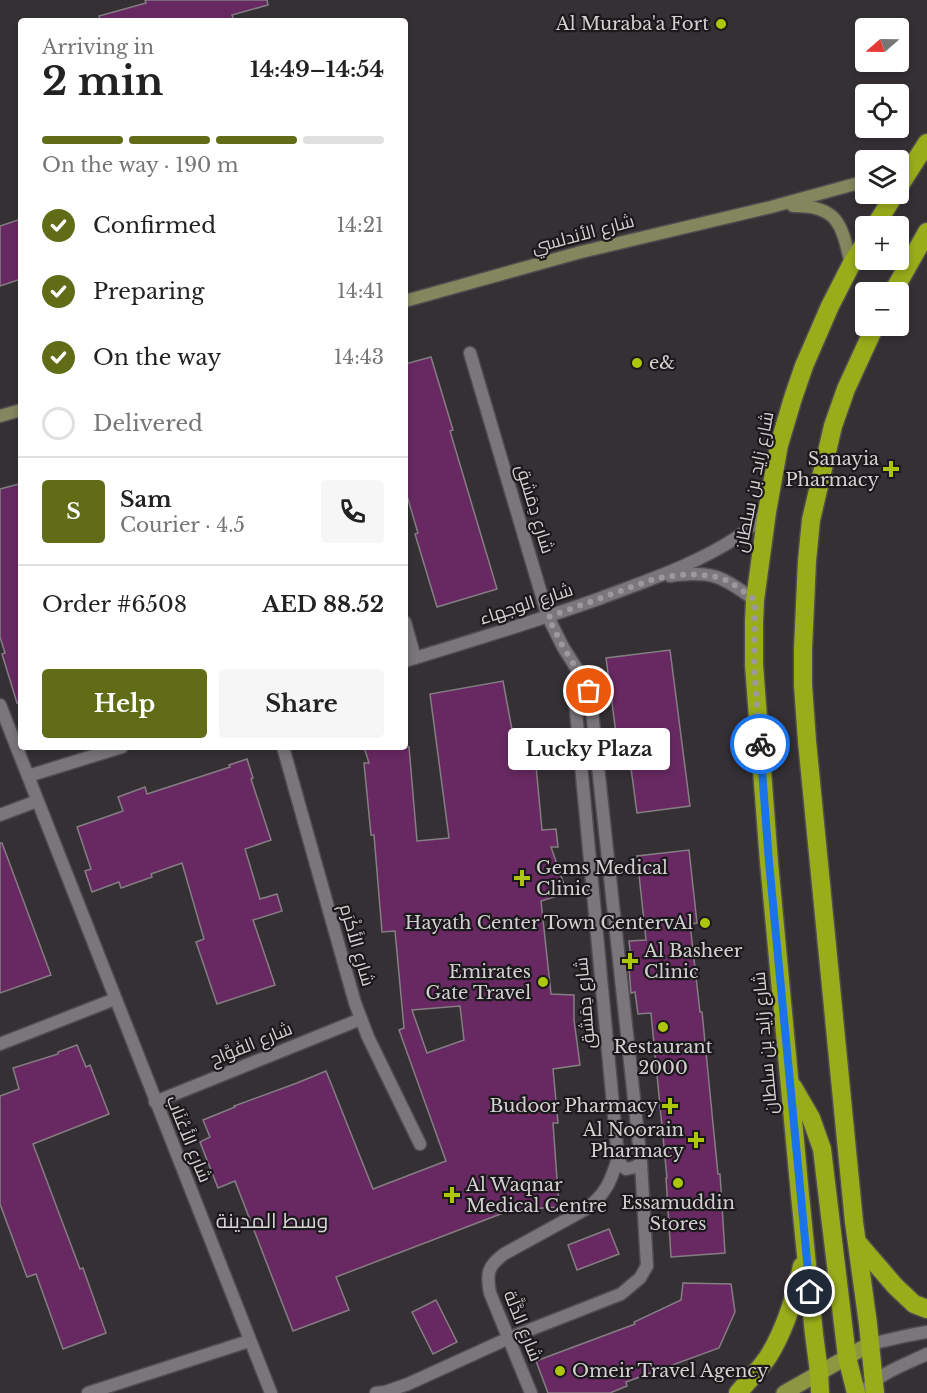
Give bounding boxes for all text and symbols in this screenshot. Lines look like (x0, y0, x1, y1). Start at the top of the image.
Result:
place label: Al Muraba'a Fort (555, 13, 709, 35)
marker: Al Muraba'a Fort (714, 17, 728, 31)
north arrow (855, 18, 909, 72)
map controls (855, 18, 909, 336)
text: Arriving in (42, 35, 154, 59)
text: 14:49–14:54 (250, 56, 384, 83)
text: 2 min (42, 57, 163, 106)
button: locate (855, 84, 909, 138)
button: layers (855, 150, 909, 204)
text: On the way · 190 m (42, 153, 239, 177)
icon: check (42, 209, 75, 242)
street label: شارع الأندلسي (529, 210, 637, 260)
text: Confirmed (93, 212, 216, 239)
text: 14:21 (336, 213, 384, 237)
button: + (855, 216, 909, 270)
icon: check (42, 275, 75, 308)
text: Preparing (93, 278, 204, 305)
text: 14:41 (337, 279, 384, 303)
button: − (855, 282, 909, 336)
icon: check (42, 341, 75, 374)
text: On the way (93, 344, 221, 371)
text: 14:43 (334, 345, 384, 369)
place label: e& (649, 352, 675, 374)
marker: e& (630, 356, 644, 370)
text: Delivered (93, 410, 203, 437)
street label: شارع زايد بن سلطان (730, 410, 779, 554)
place label: Sanayia Pharmacy (785, 448, 879, 491)
street label: شارع دِمَشق (510, 462, 559, 556)
marker: Sanayia Pharmacy (884, 462, 898, 476)
button: phone (321, 480, 384, 543)
text: Sam (120, 486, 172, 513)
text: S (66, 498, 81, 525)
text: Courier · 4.5 (120, 513, 245, 537)
street label: شارع الوجهاء (476, 579, 576, 630)
text: Order #6508 (42, 591, 187, 618)
text: AED 88.52 (262, 591, 384, 618)
pin (563, 665, 614, 716)
button: Help (42, 669, 207, 738)
button: Share (219, 669, 384, 738)
icon: bag (572, 674, 605, 707)
courier (730, 714, 790, 774)
callout: Lucky Plaza (508, 727, 670, 769)
icon: bike (744, 728, 777, 761)
text: Lucky Plaza (525, 737, 653, 761)
place label: Gems Medical Clinic (536, 857, 668, 900)
marker: Gems Medical Clinic (513, 869, 531, 887)
street label: شارع الأَكْرَم (334, 901, 379, 989)
place label: Hayath Center Town CentervAl (405, 912, 693, 934)
marker: Hayath Center Town CentervAl (698, 916, 712, 930)
place label: Al Basheer Clinic (643, 940, 743, 983)
marker: Al Basheer Clinic (621, 952, 639, 970)
street label: شارع دِمَشق (570, 956, 601, 1050)
place label: Emirates Gate Travel (426, 961, 531, 1004)
street label: شارع زايد بن سلطان (748, 971, 783, 1115)
marker: Emirates Gate Travel (536, 975, 550, 989)
street label: شارع الفَوَّاح (207, 1018, 296, 1071)
marker: Restaurant 2000 (656, 1020, 670, 1034)
place label: Restaurant 2000 (613, 1036, 713, 1079)
street label: شارع الأَعْنَاب (161, 1092, 216, 1186)
place label: Budoor Pharmacy (490, 1095, 658, 1117)
marker: Budoor Pharmacy (663, 1099, 677, 1113)
place label: Al Noorain Pharmacy (582, 1119, 684, 1162)
marker: Al Noorain Pharmacy (689, 1133, 703, 1147)
place label: Al Waqnar Medical Centre (465, 1174, 607, 1217)
marker: Essamuddin Stores (671, 1176, 685, 1190)
marker: Al Waqnar Medical Centre (443, 1186, 461, 1204)
place label: Essamuddin Stores (621, 1192, 735, 1235)
district label: وسط المدينة (216, 1208, 328, 1234)
pin (784, 1266, 835, 1317)
icon: home (793, 1275, 826, 1308)
street label: شارع الدَّلَّة (498, 1287, 549, 1365)
place label: Omeir Travel Agency (572, 1360, 769, 1382)
marker: Omeir Travel Agency (553, 1364, 567, 1378)

